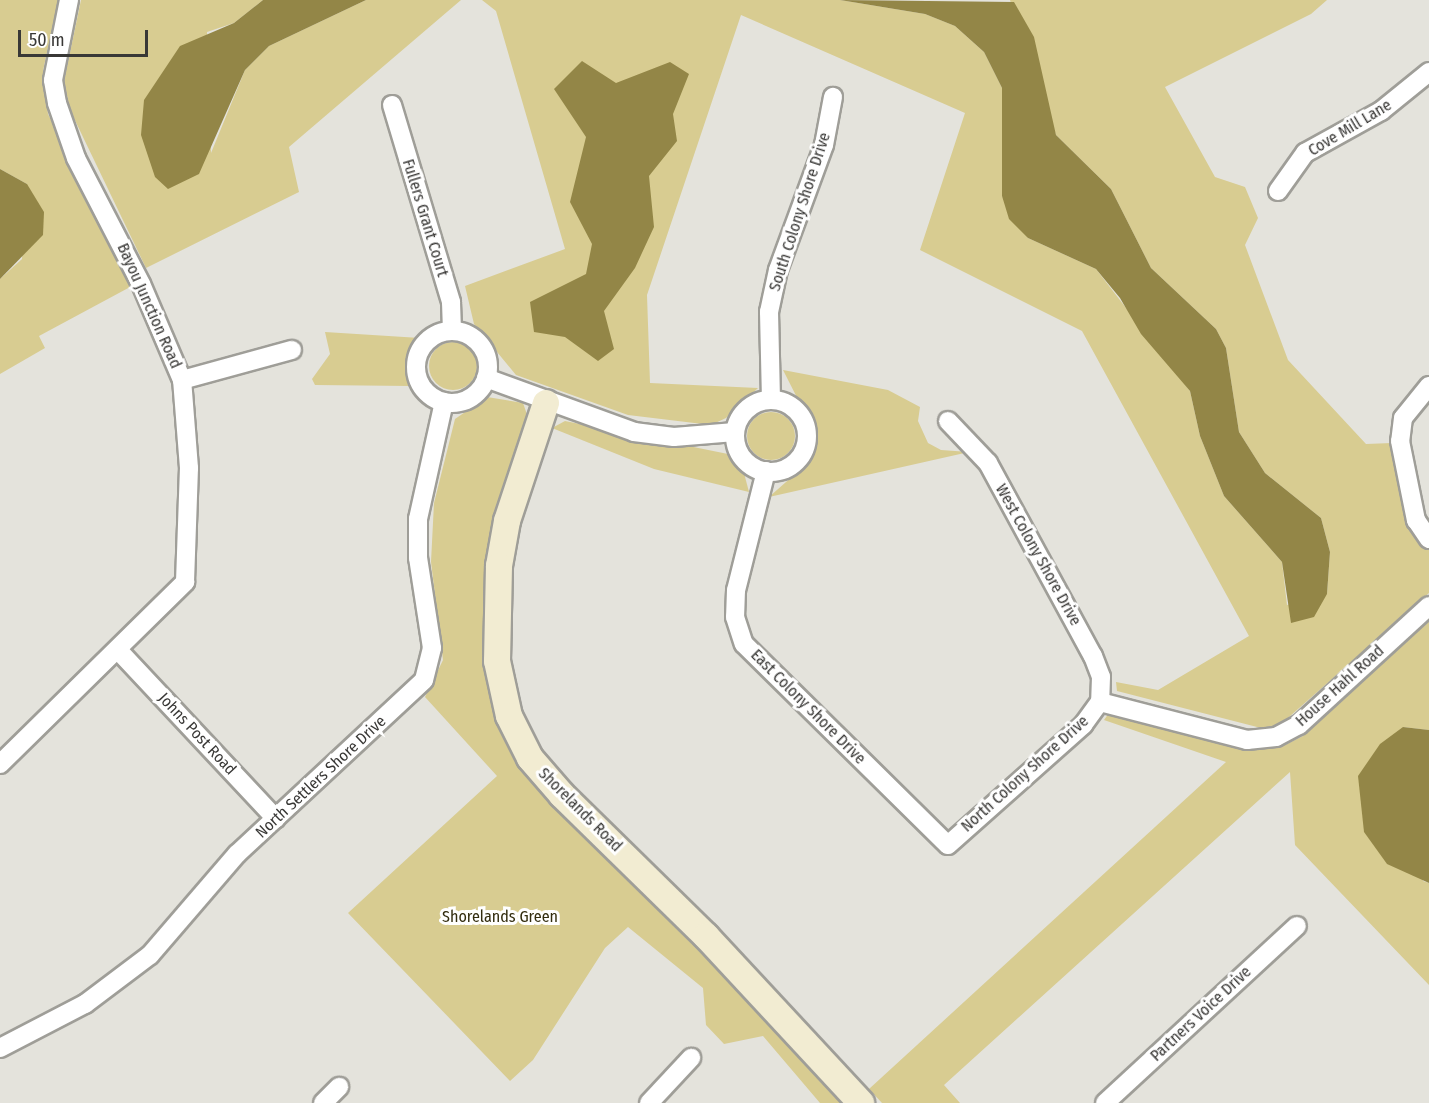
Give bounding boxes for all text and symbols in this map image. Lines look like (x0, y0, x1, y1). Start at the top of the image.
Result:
scale bar (21, 18, 152, 56)
text: 50 m (29, 29, 65, 51)
street label: Cove Mill Lane (1305, 96, 1395, 160)
street label: South Colony Shore Drive (765, 130, 835, 294)
street label: Fullers Grant Court (398, 157, 452, 279)
street label: Bayou Junction Road (113, 240, 185, 372)
street label: West Colony Shore Drive (991, 481, 1085, 629)
street label: House Hahl Road (1292, 641, 1388, 731)
street label: East Colony Shore Drive (747, 646, 869, 768)
street label: Johns Post Road (154, 689, 240, 779)
street label: North Settlers Shore Drive (252, 712, 390, 842)
street label: North Colony Shore Drive (957, 712, 1093, 836)
street label: Shorelands Road (534, 764, 626, 856)
park label: Shorelands Green (442, 907, 558, 927)
street label: Partners Voice Drive (1147, 962, 1255, 1066)

